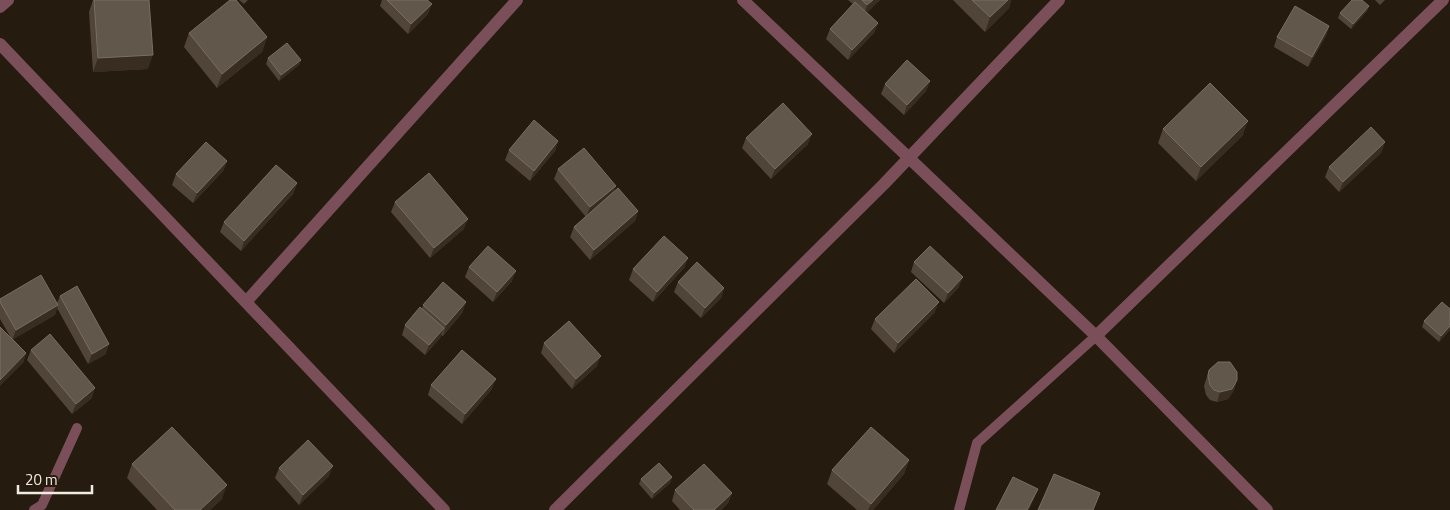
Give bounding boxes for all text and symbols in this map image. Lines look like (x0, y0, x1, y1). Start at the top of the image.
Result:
scale bar (18, 462, 91, 494)
text: 20 m (25, 468, 58, 491)

